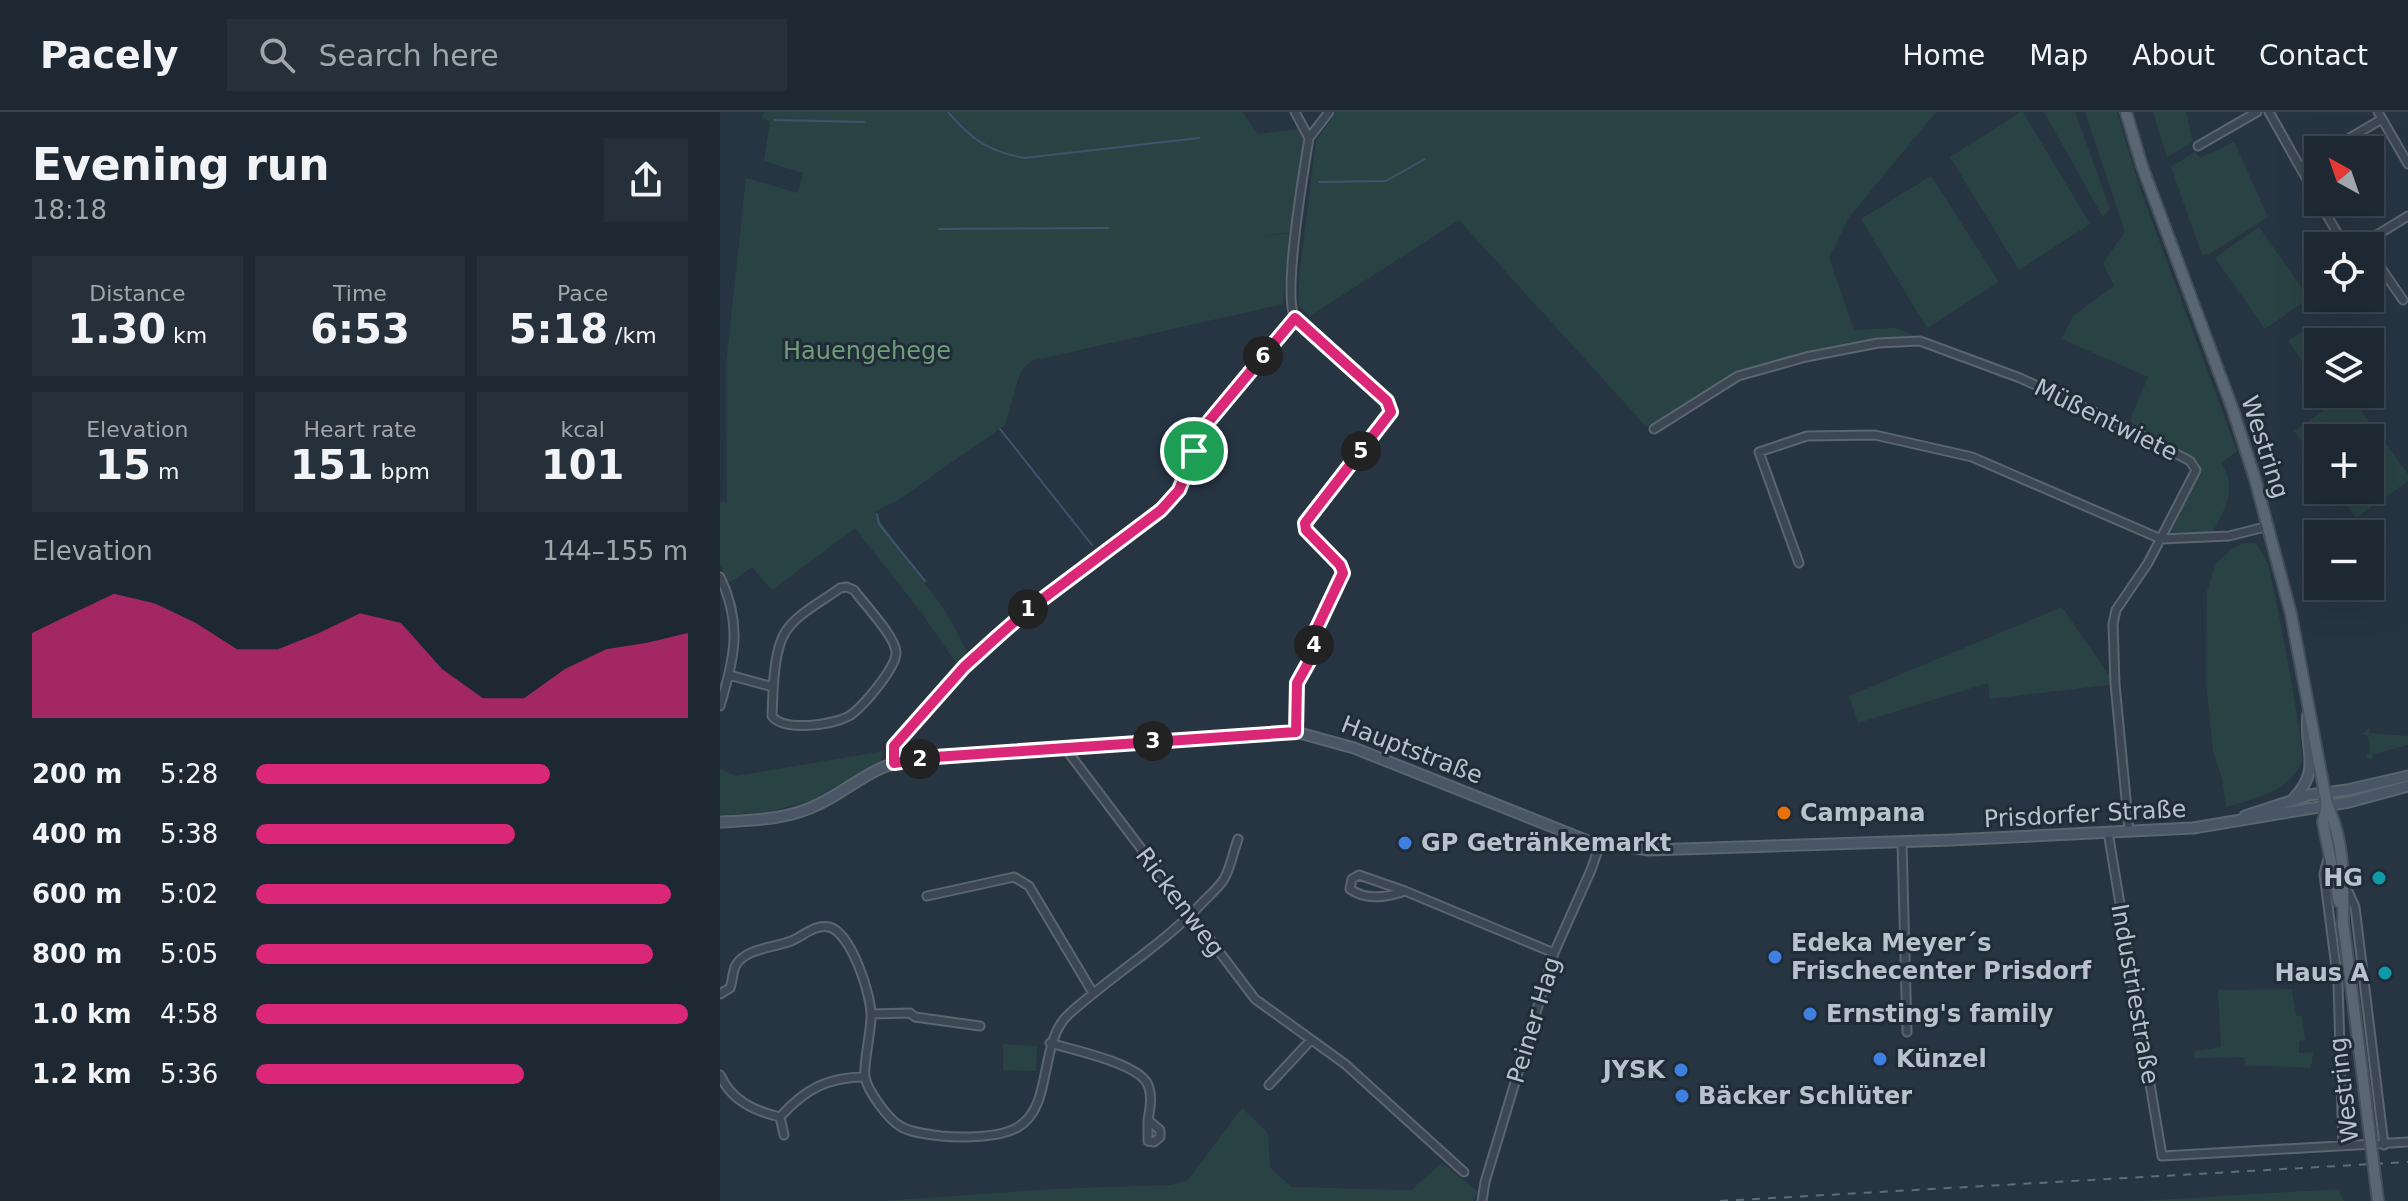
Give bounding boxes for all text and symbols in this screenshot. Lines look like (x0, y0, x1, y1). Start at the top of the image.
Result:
search box (227, 19, 787, 91)
text: Pacely (40, 33, 179, 77)
icon: search (255, 33, 299, 77)
text: Search here (319, 38, 499, 73)
text: Home (1902, 39, 1985, 72)
text: Map (2029, 39, 2088, 72)
text: About (2132, 39, 2215, 72)
text: Contact (2259, 39, 2368, 72)
north arrow (2304, 136, 2384, 216)
map controls (2304, 136, 2384, 600)
button: share (604, 138, 688, 222)
text: Evening run (32, 139, 329, 190)
text: 18:18 (32, 195, 107, 225)
button: locate (2304, 232, 2384, 312)
text: Distance (89, 281, 185, 306)
text: Time (333, 281, 387, 306)
text: Pace (557, 281, 608, 306)
text: 1.30 (67, 306, 166, 352)
text: 6:53 (310, 306, 410, 352)
text: 5:18 (509, 306, 608, 352)
text: km (166, 323, 207, 348)
text: /km (608, 323, 657, 348)
button: layers (2304, 328, 2384, 408)
pin: 6 (1243, 336, 1283, 376)
park label: Hauengehege (783, 337, 951, 365)
text: 6 (1255, 343, 1271, 368)
street label: Müßentwiete (2030, 373, 2182, 467)
street label: Westring (2235, 392, 2295, 502)
text: Elevation (86, 417, 188, 442)
text: Heart rate (304, 417, 416, 442)
text: kcal (560, 417, 605, 442)
pin (1160, 417, 1228, 485)
button: + (2304, 424, 2384, 504)
icon: arrive (1172, 429, 1216, 473)
pin: 5 (1341, 431, 1381, 471)
text: 5 (1353, 438, 1369, 463)
text: 15 (95, 442, 151, 488)
text: 151 (290, 442, 374, 488)
text: 101 (541, 442, 624, 488)
text: m (151, 459, 179, 484)
text: bpm (374, 459, 430, 484)
button: − (2304, 520, 2384, 600)
text: Elevation (32, 536, 153, 566)
text: 144–155 m (542, 536, 688, 566)
pin: 1 (1008, 589, 1048, 629)
text: 1 (1020, 596, 1036, 621)
pin: 4 (1294, 625, 1334, 665)
text: 4 (1306, 632, 1322, 657)
street label: Hauptstraße (1337, 710, 1487, 790)
pin: 3 (1133, 721, 1173, 761)
text: 3 (1145, 728, 1161, 753)
pin: 2 (900, 739, 940, 779)
text: 2 (912, 746, 928, 771)
text: 200 m (32, 759, 122, 789)
text: 5:28 (160, 759, 218, 789)
street label: Prisdorfer Straße (1983, 795, 2187, 833)
place label: Campana (1800, 799, 1925, 827)
marker: Campana (1775, 804, 1793, 822)
text: 400 m (32, 819, 122, 849)
text: 5:38 (160, 819, 218, 849)
place label: GP Getränkemarkt (1421, 829, 1671, 857)
marker: GP Getränkemarkt (1396, 834, 1414, 852)
street label: Rickenweg (1130, 842, 1230, 962)
place label: HG (2323, 864, 2363, 892)
marker: HG (2370, 869, 2388, 887)
text: 600 m (32, 879, 122, 909)
text: 5:02 (160, 879, 218, 909)
street label: Industriestraße (2105, 902, 2165, 1086)
place label: Edeka Meyer´s Frischecenter Prisdorf (1791, 929, 2092, 985)
text: 800 m (32, 939, 122, 969)
text: 5:05 (160, 939, 218, 969)
marker: Edeka Meyer´s Frischecenter Prisdorf (1766, 948, 1784, 966)
street label: Peiner Hag (1502, 954, 1566, 1086)
place label: Haus A (2274, 959, 2369, 987)
marker: Haus A (2376, 964, 2394, 982)
text: 1.0 km (32, 999, 132, 1029)
text: 4:58 (160, 999, 218, 1029)
place label: Ernsting's family (1826, 1000, 2054, 1028)
marker: Ernsting's family (1801, 1005, 1819, 1023)
street label: Westring (2324, 1036, 2364, 1144)
place label: Künzel (1896, 1045, 1987, 1073)
marker: Künzel (1871, 1050, 1889, 1068)
place label: JYSK (1601, 1056, 1666, 1084)
text: 1.2 km (32, 1059, 132, 1089)
text: 5:36 (160, 1059, 218, 1089)
marker: JYSK (1672, 1061, 1690, 1079)
place label: Bäcker Schlüter (1698, 1082, 1912, 1110)
marker: Bäcker Schlüter (1673, 1087, 1691, 1105)

